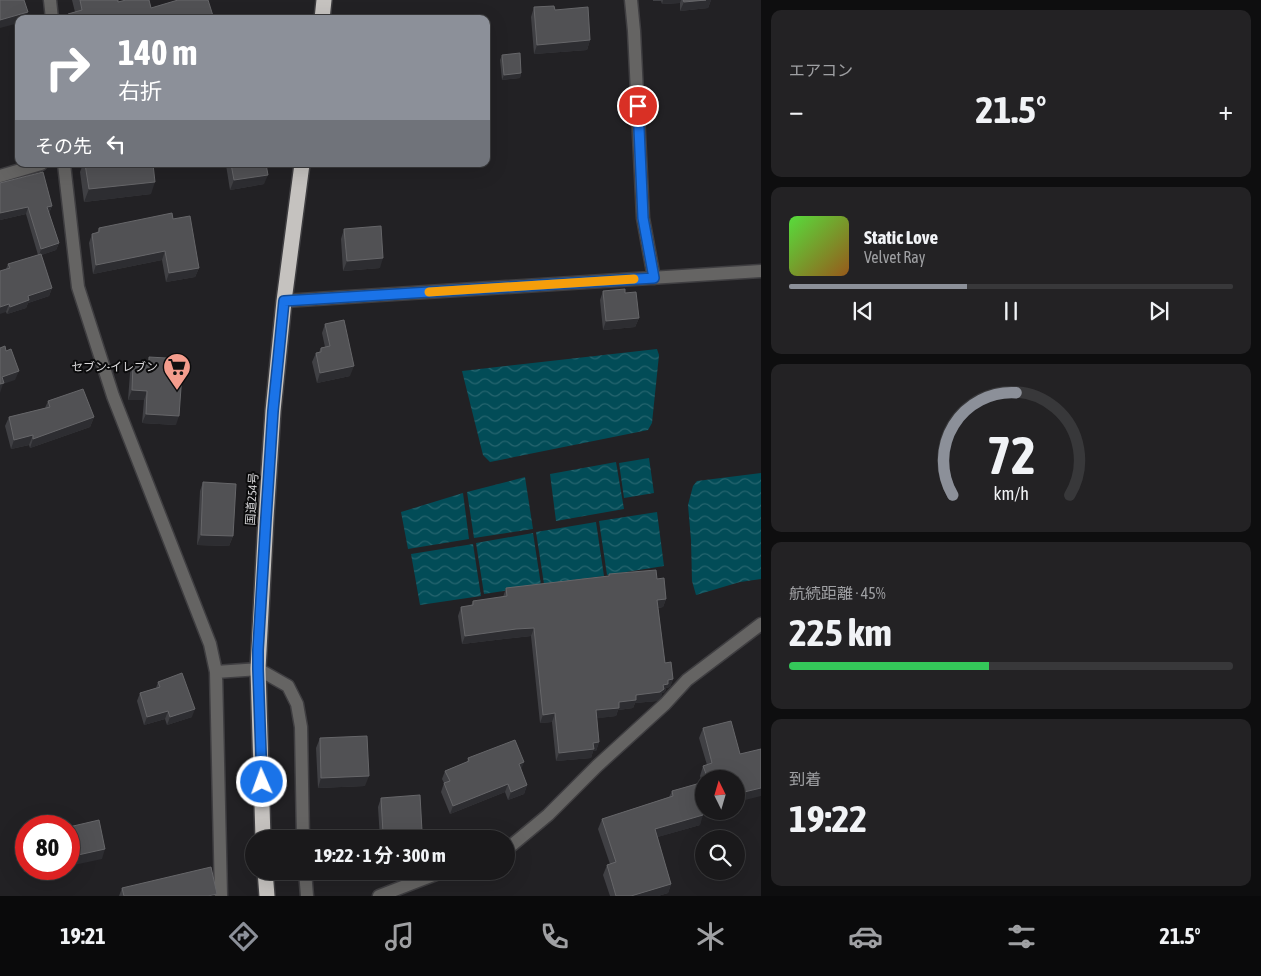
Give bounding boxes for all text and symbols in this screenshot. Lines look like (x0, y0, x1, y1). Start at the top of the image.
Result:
text: 140 m (118, 32, 197, 72)
icon: right (35, 35, 100, 100)
text: エアコン (789, 61, 853, 79)
text: 右折 (118, 78, 162, 104)
pin (617, 85, 659, 127)
text: 21.5° (976, 88, 1046, 131)
icon: arrive (624, 92, 652, 120)
text: − (789, 94, 804, 126)
text: + (1218, 94, 1233, 126)
icon: left (102, 130, 130, 158)
text: その先 (35, 135, 92, 157)
text: Static Love (864, 226, 938, 248)
text: Velvet Ray (864, 248, 925, 266)
icon: previous (849, 297, 877, 325)
icon: pause (997, 297, 1025, 325)
icon: next (1145, 297, 1173, 325)
supermarket icon: セブン-イレブン (162, 352, 192, 391)
place label: セブン-イレブン (71, 360, 158, 374)
text: 72 (987, 425, 1035, 485)
street label: 国道254号 (243, 472, 261, 526)
text: km/h (993, 483, 1029, 504)
text: 航続距離 · 45% (789, 584, 886, 602)
text: 225 km (789, 611, 892, 654)
position arrow (235, 755, 287, 807)
north arrow (695, 770, 745, 820)
map controls (695, 770, 745, 880)
text: 到着 (789, 770, 821, 788)
text: 19:22 (789, 797, 867, 840)
speed limit sign: 80 (15, 815, 80, 880)
button: search (695, 830, 745, 880)
text: 19:22 · 1 分 · 300 m (314, 844, 446, 866)
icon: directions (226, 919, 261, 954)
icon: music (382, 919, 417, 954)
icon: phone (537, 919, 572, 954)
icon: climate (693, 919, 728, 954)
icon: car (848, 919, 883, 954)
icon: filters (1004, 919, 1039, 954)
text: 19:21 (60, 923, 106, 949)
text: 21.5° (1160, 923, 1201, 949)

